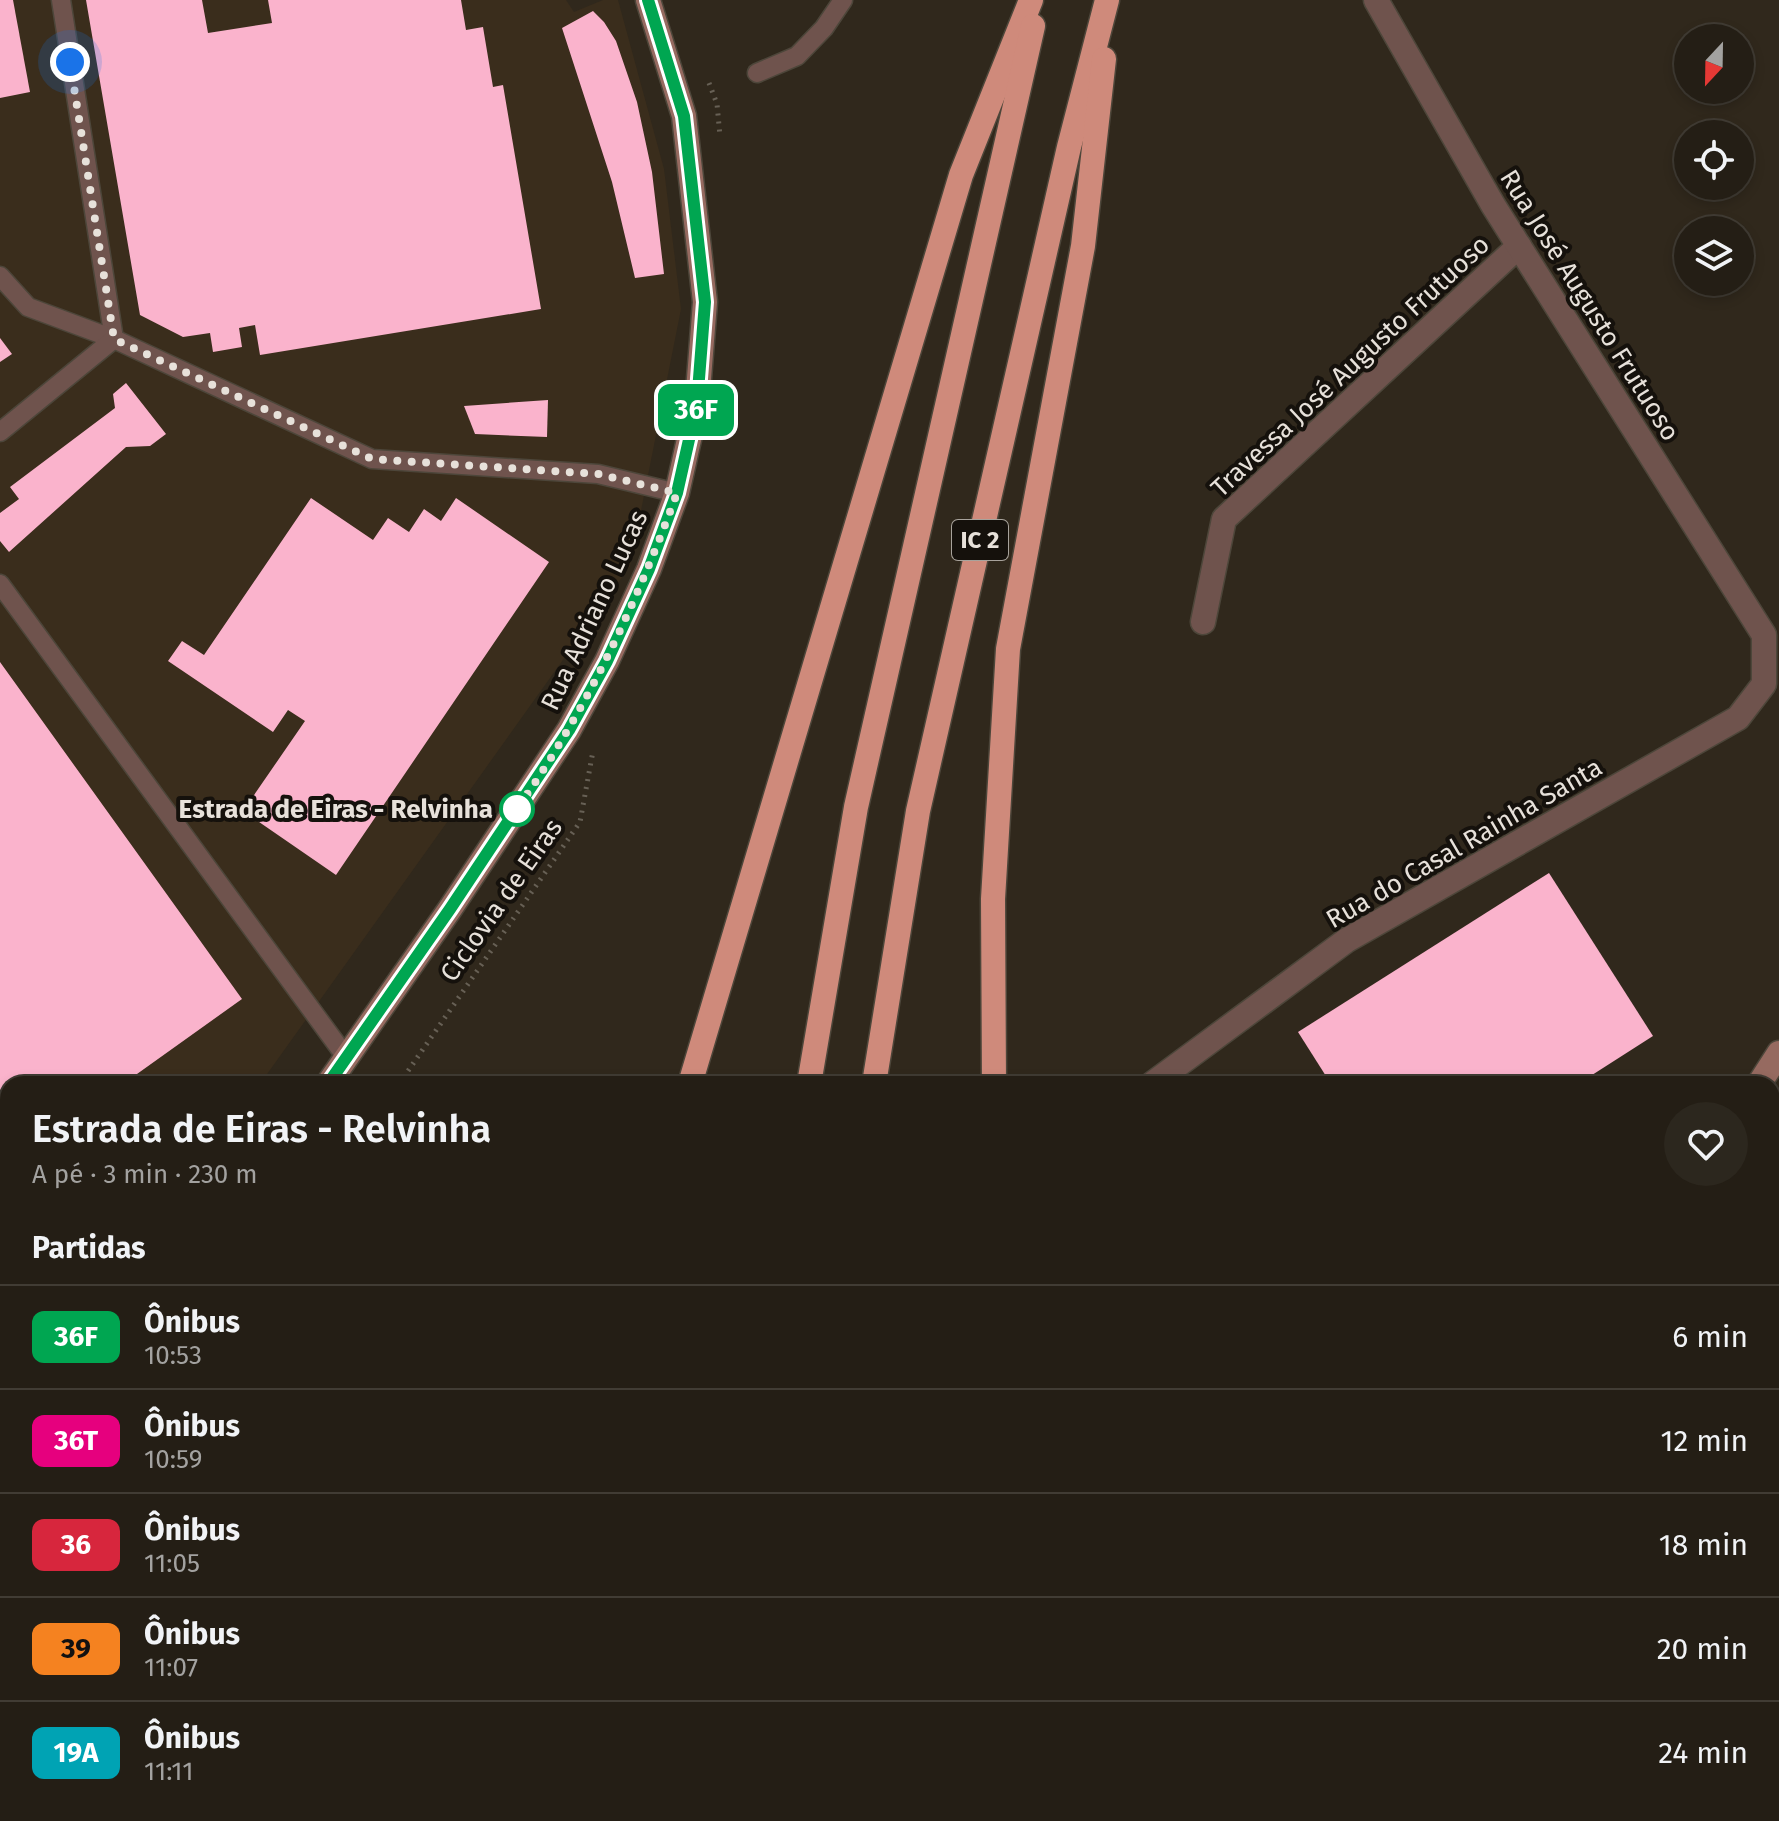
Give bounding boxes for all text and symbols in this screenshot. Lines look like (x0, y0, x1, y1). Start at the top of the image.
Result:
north arrow (1674, 24, 1754, 104)
map controls (1674, 24, 1754, 296)
your location (50, 42, 90, 82)
button: locate (1674, 120, 1754, 200)
street label: Rua José Augusto Frutuoso (1493, 164, 1686, 447)
button: layers (1674, 216, 1754, 296)
street label: Travessa José Augusto Frutuoso (1205, 229, 1496, 504)
line badge: 36F (650, 384, 742, 436)
text: 36F (674, 393, 718, 426)
street label: Rua Adriano Lucas (535, 505, 654, 715)
road number: IC 2 (952, 520, 1008, 560)
street label: Rua do Casal Rainha Santa (1321, 752, 1608, 935)
marker: Estrada de Eiras - Relvinha (500, 792, 534, 826)
place label: Estrada de Eiras - Relvinha (179, 794, 493, 825)
street label: Ciclovia de Eiras (434, 813, 569, 987)
button: heart (1664, 1102, 1748, 1186)
text: Estrada de Eiras - Relvinha (32, 1106, 491, 1152)
text: A pé · 3 min · 230 m (32, 1159, 258, 1190)
text: Partidas (32, 1230, 146, 1266)
text: Ônibus (144, 1304, 240, 1340)
text: 6 min (1672, 1319, 1748, 1355)
text: 36F (54, 1320, 98, 1353)
text: 10:53 (144, 1340, 202, 1371)
text: Ônibus (144, 1408, 240, 1444)
text: 12 min (1660, 1423, 1748, 1459)
text: 36T (54, 1424, 98, 1457)
text: 10:59 (144, 1444, 202, 1475)
text: Ônibus (144, 1512, 240, 1548)
text: 18 min (1659, 1527, 1748, 1563)
text: 36 (61, 1528, 91, 1561)
text: 11:05 (144, 1548, 200, 1579)
text: Ônibus (144, 1616, 240, 1652)
text: 20 min (1657, 1631, 1748, 1667)
text: 39 (61, 1632, 91, 1665)
text: 11:07 (144, 1652, 198, 1683)
text: Ônibus (144, 1720, 240, 1756)
text: 24 min (1658, 1735, 1748, 1771)
text: 19A (54, 1736, 98, 1769)
text: 11:11 (144, 1756, 194, 1787)

